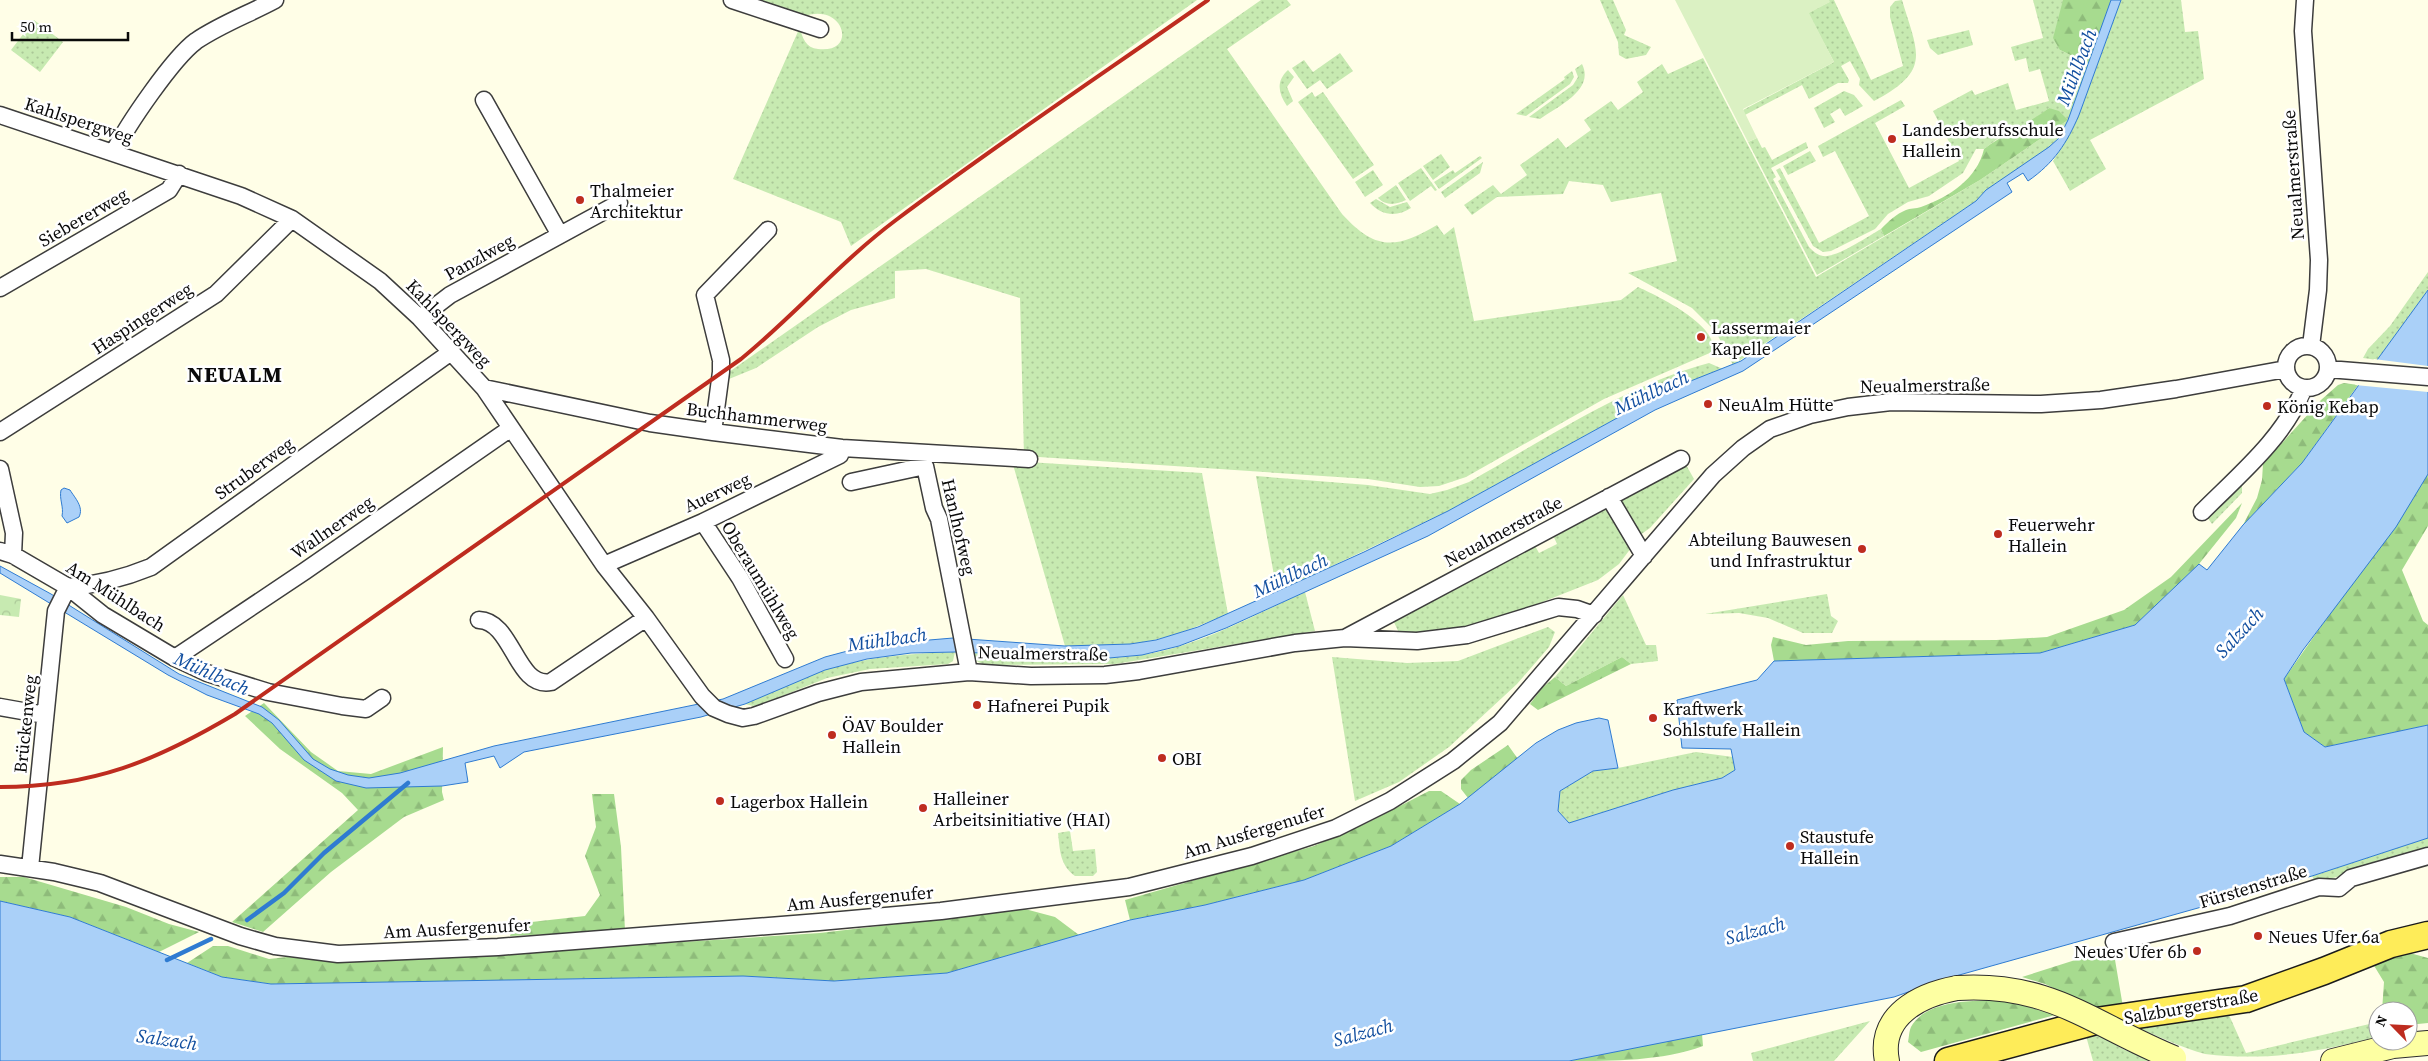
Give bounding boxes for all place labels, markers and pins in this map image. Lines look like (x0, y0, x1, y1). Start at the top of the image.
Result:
place label: Landesberufsschule Hallein (1902, 117, 2064, 163)
marker: Landesberufsschule Hallein (1886, 133, 1898, 145)
place label: Thalmeier Architektur (590, 178, 683, 224)
marker: Thalmeier Architektur (574, 194, 586, 206)
place label: Lassermaier Kapelle (1711, 315, 1811, 361)
marker: Lassermaier Kapelle (1695, 331, 1707, 343)
place label: NeuAlm Hütte (1718, 392, 1834, 417)
place label: König Kebap (2277, 394, 2379, 419)
marker: NeuAlm Hütte (1702, 398, 1714, 410)
marker: König Kebap (2261, 400, 2273, 412)
place label: Feuerwehr Hallein (2008, 512, 2095, 558)
place label: Abteilung Bauwesen und Infrastruktur (1688, 527, 1852, 573)
marker: Feuerwehr Hallein (1992, 528, 2004, 540)
marker: Abteilung Bauwesen und Infrastruktur (1856, 543, 1868, 555)
place label: Hafnerei Pupik (987, 693, 1109, 718)
place label: Kraftwerk Sohlstufe Hallein (1663, 696, 1801, 742)
marker: Hafnerei Pupik (971, 699, 983, 711)
marker: Kraftwerk Sohlstufe Hallein (1647, 712, 1659, 724)
place label: ÖAV Boulder Hallein (842, 713, 944, 759)
marker: ÖAV Boulder Hallein (826, 729, 838, 741)
place label: OBI (1172, 746, 1202, 771)
marker: OBI (1156, 752, 1168, 764)
place label: Halleiner Arbeitsinitiative (HAI) (933, 786, 1111, 832)
place label: Lagerbox Hallein (730, 789, 868, 814)
marker: Lagerbox Hallein (714, 795, 726, 807)
marker: Halleiner Arbeitsinitiative (HAI) (917, 802, 929, 814)
place label: Staustufe Hallein (1800, 824, 1874, 870)
marker: Staustufe Hallein (1784, 840, 1796, 852)
place label: Neues Ufer 6a (2268, 924, 2380, 949)
marker: Neues Ufer 6a (2252, 930, 2264, 942)
place label: Neues Ufer 6b (2074, 939, 2187, 964)
marker: Neues Ufer 6b (2191, 945, 2203, 957)

